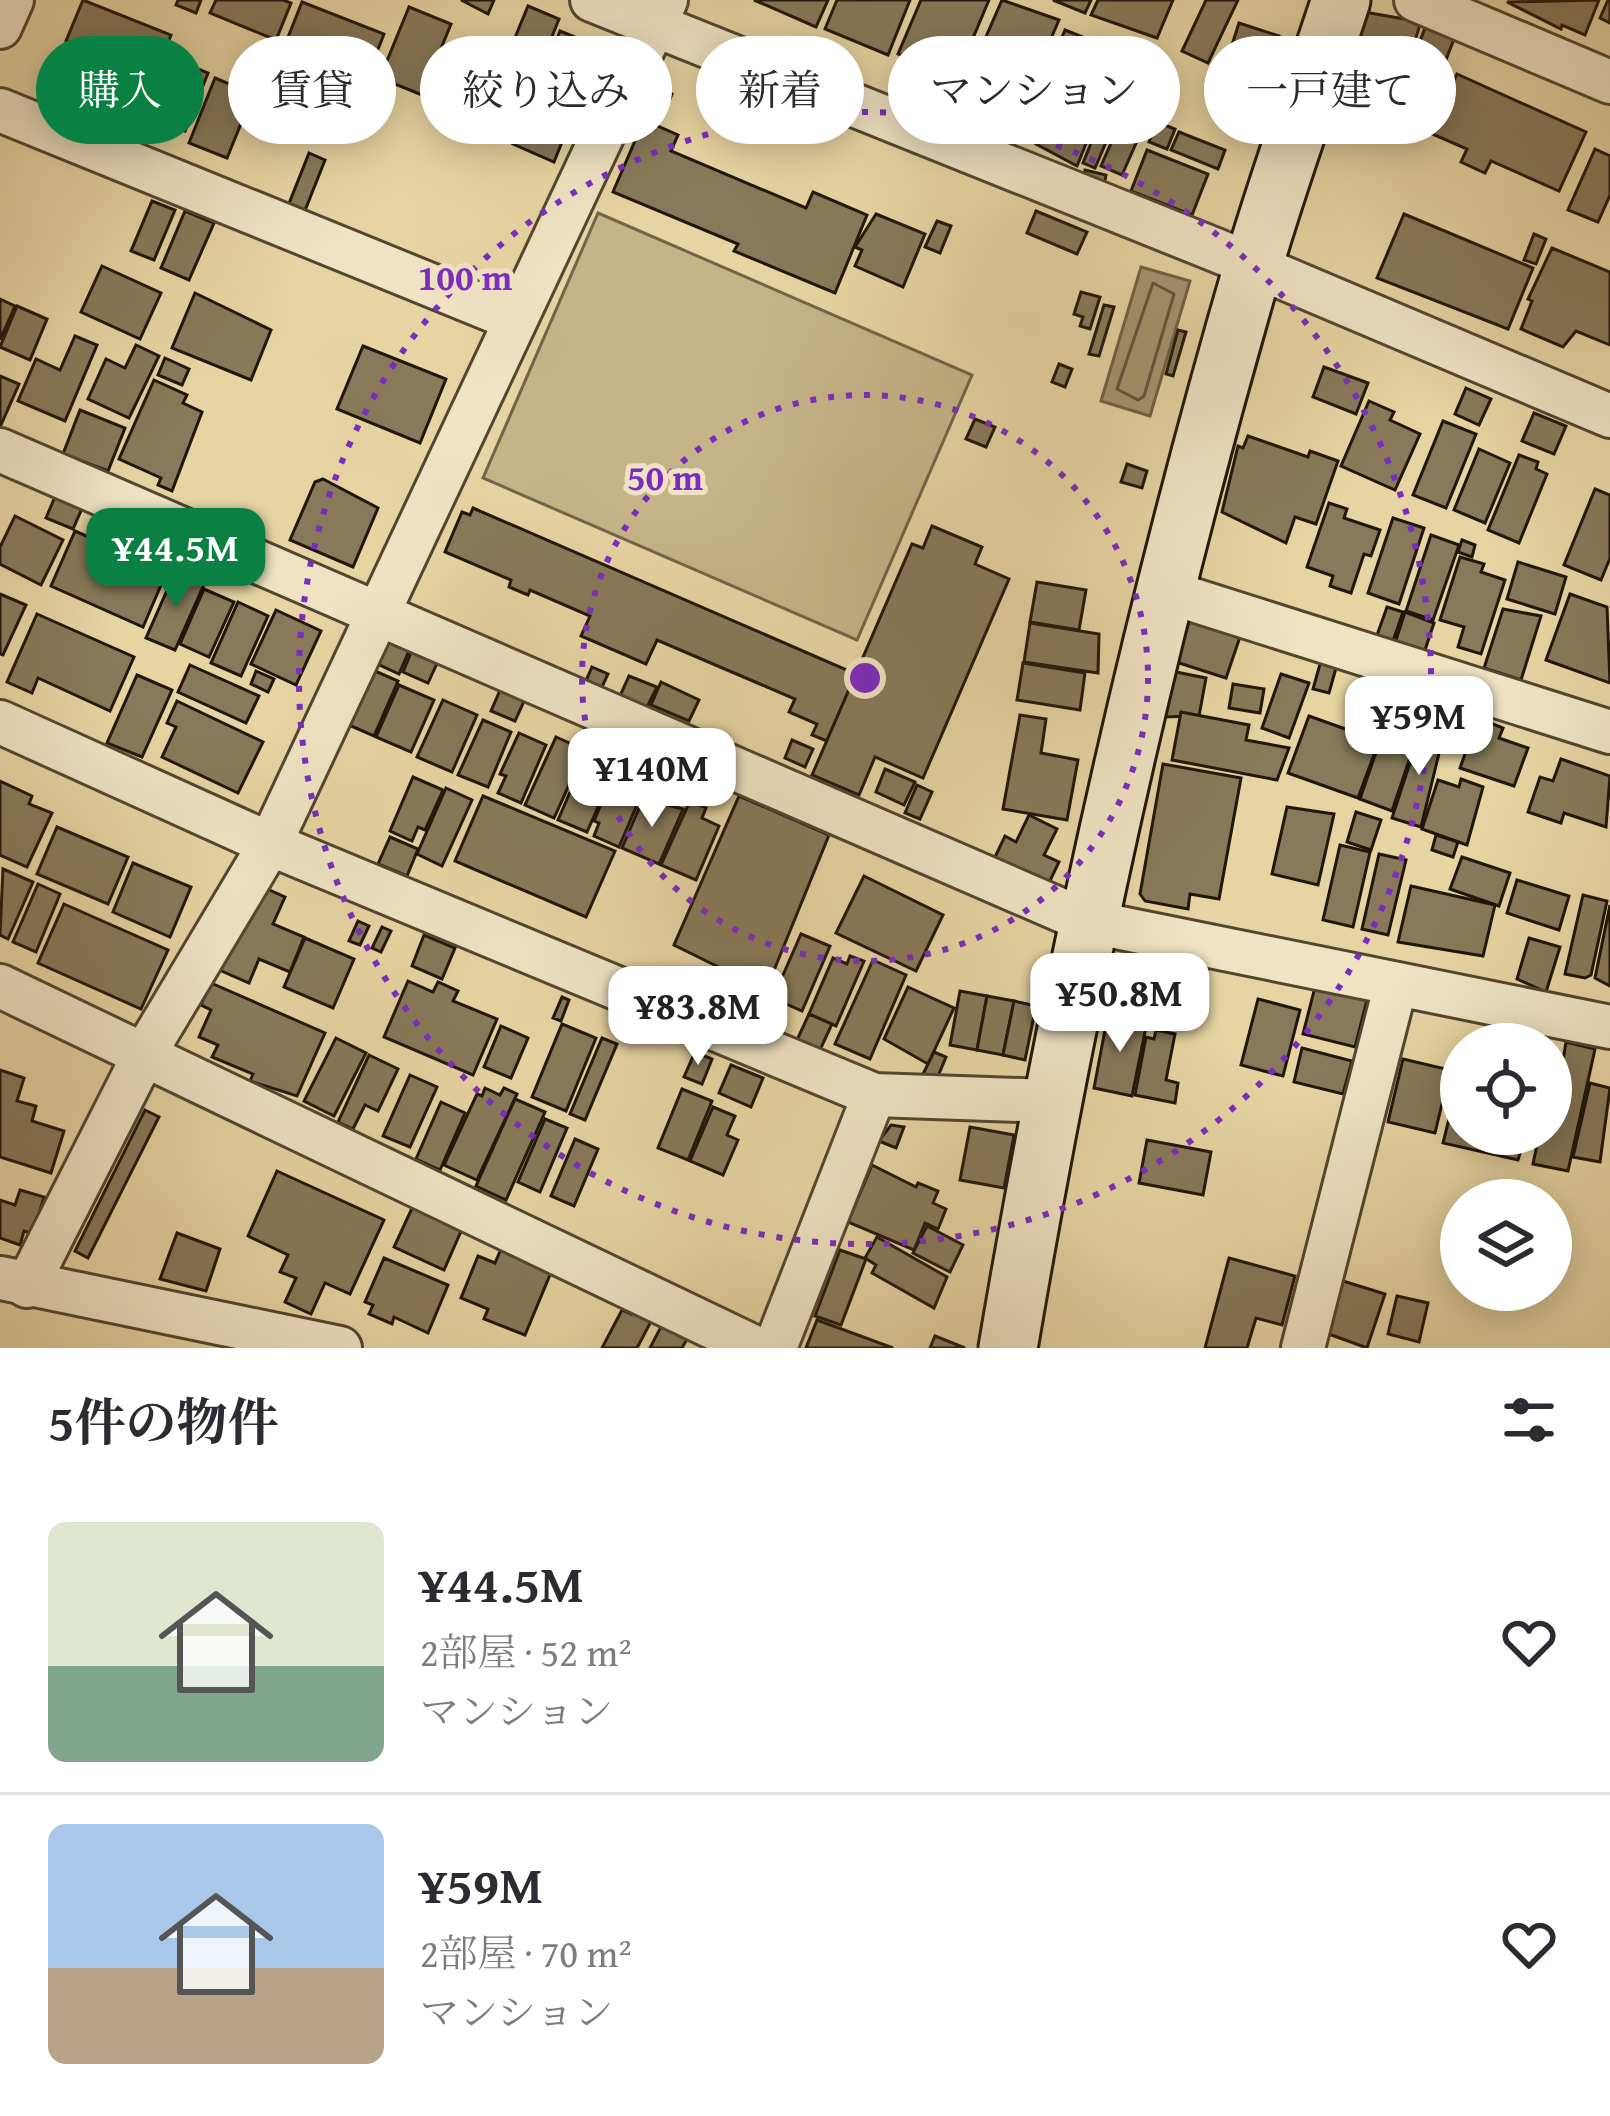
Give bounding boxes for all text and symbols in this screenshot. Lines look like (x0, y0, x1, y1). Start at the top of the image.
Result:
chip: 購入 (36, 36, 204, 144)
chip: 賃貸 (228, 36, 396, 144)
chip: 絞り込み (420, 36, 672, 144)
chip: 新着 (696, 36, 864, 144)
chip: マンション (888, 36, 1180, 144)
chip: 一戸建て (1204, 36, 1456, 144)
text: 100 m (418, 250, 513, 303)
text: 50 m (627, 450, 703, 503)
pin: ¥44.5M (78, 508, 274, 610)
text: ¥44.5M (113, 518, 239, 575)
centre of rings (844, 657, 886, 699)
pin: ¥59M (1348, 676, 1490, 778)
text: ¥59M (1372, 686, 1466, 743)
pin: ¥140M (568, 728, 736, 830)
text: ¥140M (595, 738, 709, 795)
pin: ¥50.8M (1022, 953, 1218, 1055)
text: ¥50.8M (1057, 963, 1183, 1020)
pin: ¥83.8M (600, 966, 796, 1068)
text: ¥83.8M (635, 976, 761, 1033)
map controls (1440, 1023, 1572, 1311)
button: locate (1440, 1023, 1572, 1155)
button: layers (1440, 1179, 1572, 1311)
text: 5件の物件 (48, 1384, 278, 1459)
icon: filters (1496, 1387, 1562, 1453)
text: ¥44.5M (420, 1546, 584, 1621)
icon: home (144, 1570, 288, 1714)
icon: heart (1496, 1609, 1562, 1675)
text: 2部屋 · 52 m² (420, 1623, 632, 1680)
text: マンション (420, 1682, 613, 1739)
text: ¥59M (420, 1847, 543, 1922)
icon: home (144, 1872, 288, 2016)
icon: heart (1496, 1911, 1562, 1977)
text: 2部屋 · 70 m² (420, 1924, 632, 1981)
text: マンション (420, 1983, 613, 2040)

